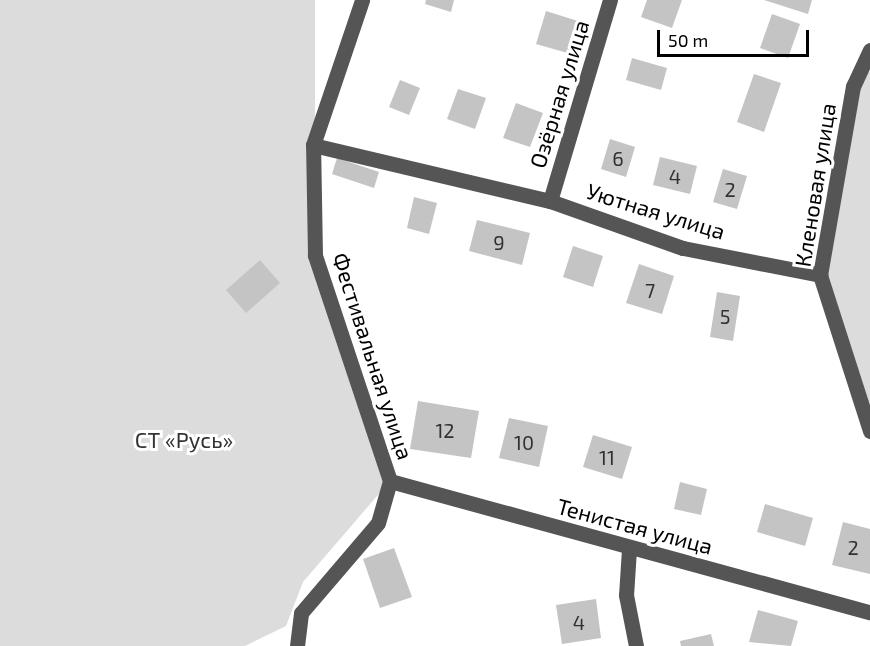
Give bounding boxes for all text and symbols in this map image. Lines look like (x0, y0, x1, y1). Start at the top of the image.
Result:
street label: Озёрная улица (524, 17, 594, 171)
scale bar (660, 18, 812, 56)
text: 50 m (668, 29, 708, 51)
street label: Кленовая улица (789, 101, 841, 269)
house number: 6 (612, 146, 624, 170)
house number: 4 (669, 164, 681, 188)
street label: Уютная улица (584, 177, 728, 245)
house number: 2 (724, 177, 736, 201)
house number: 9 (493, 230, 505, 254)
street label: Фестивальная улица (327, 249, 419, 463)
house number: 7 (645, 278, 655, 302)
house number: 5 (720, 304, 730, 328)
house number: 12 (435, 418, 455, 442)
park label: СТ «Русь» (135, 427, 233, 453)
house number: 10 (514, 430, 534, 454)
house number: 11 (599, 445, 615, 469)
street label: Тенистая улица (554, 493, 716, 559)
house number: 2 (847, 535, 859, 559)
house number: 4 (573, 610, 585, 634)

